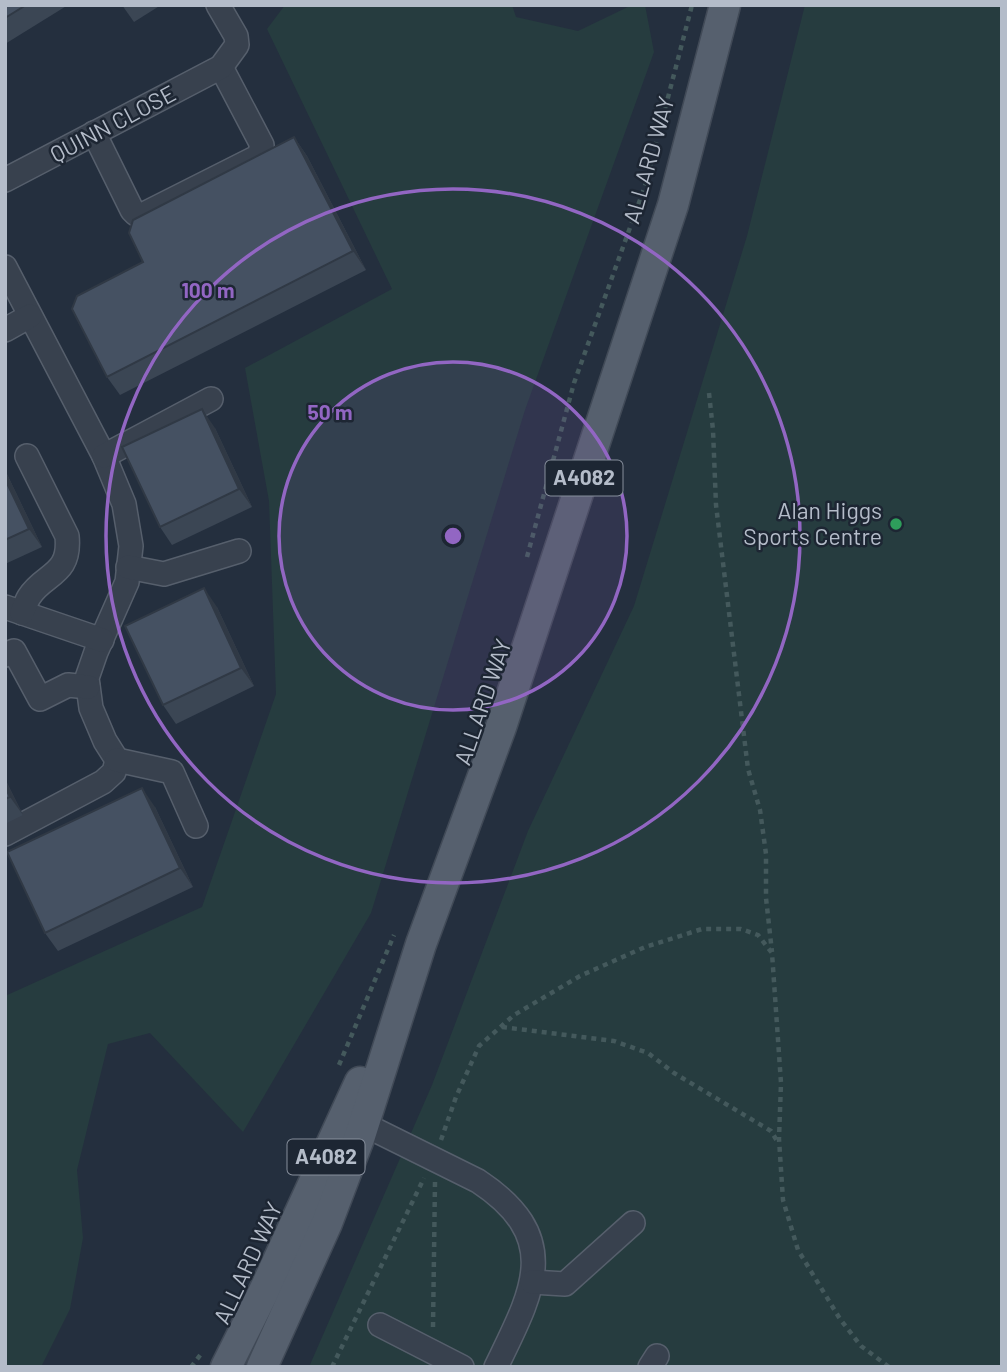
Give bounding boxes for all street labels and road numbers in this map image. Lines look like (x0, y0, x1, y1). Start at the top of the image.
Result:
street label: QUINN CLOSE (45, 78, 180, 168)
street label: ALLARD WAY (616, 93, 680, 227)
road number: A4082 (546, 461, 622, 496)
street label: ALLARD WAY (447, 635, 517, 768)
road number: A4082 (288, 1140, 364, 1174)
street label: ALLARD WAY (207, 1197, 288, 1328)

